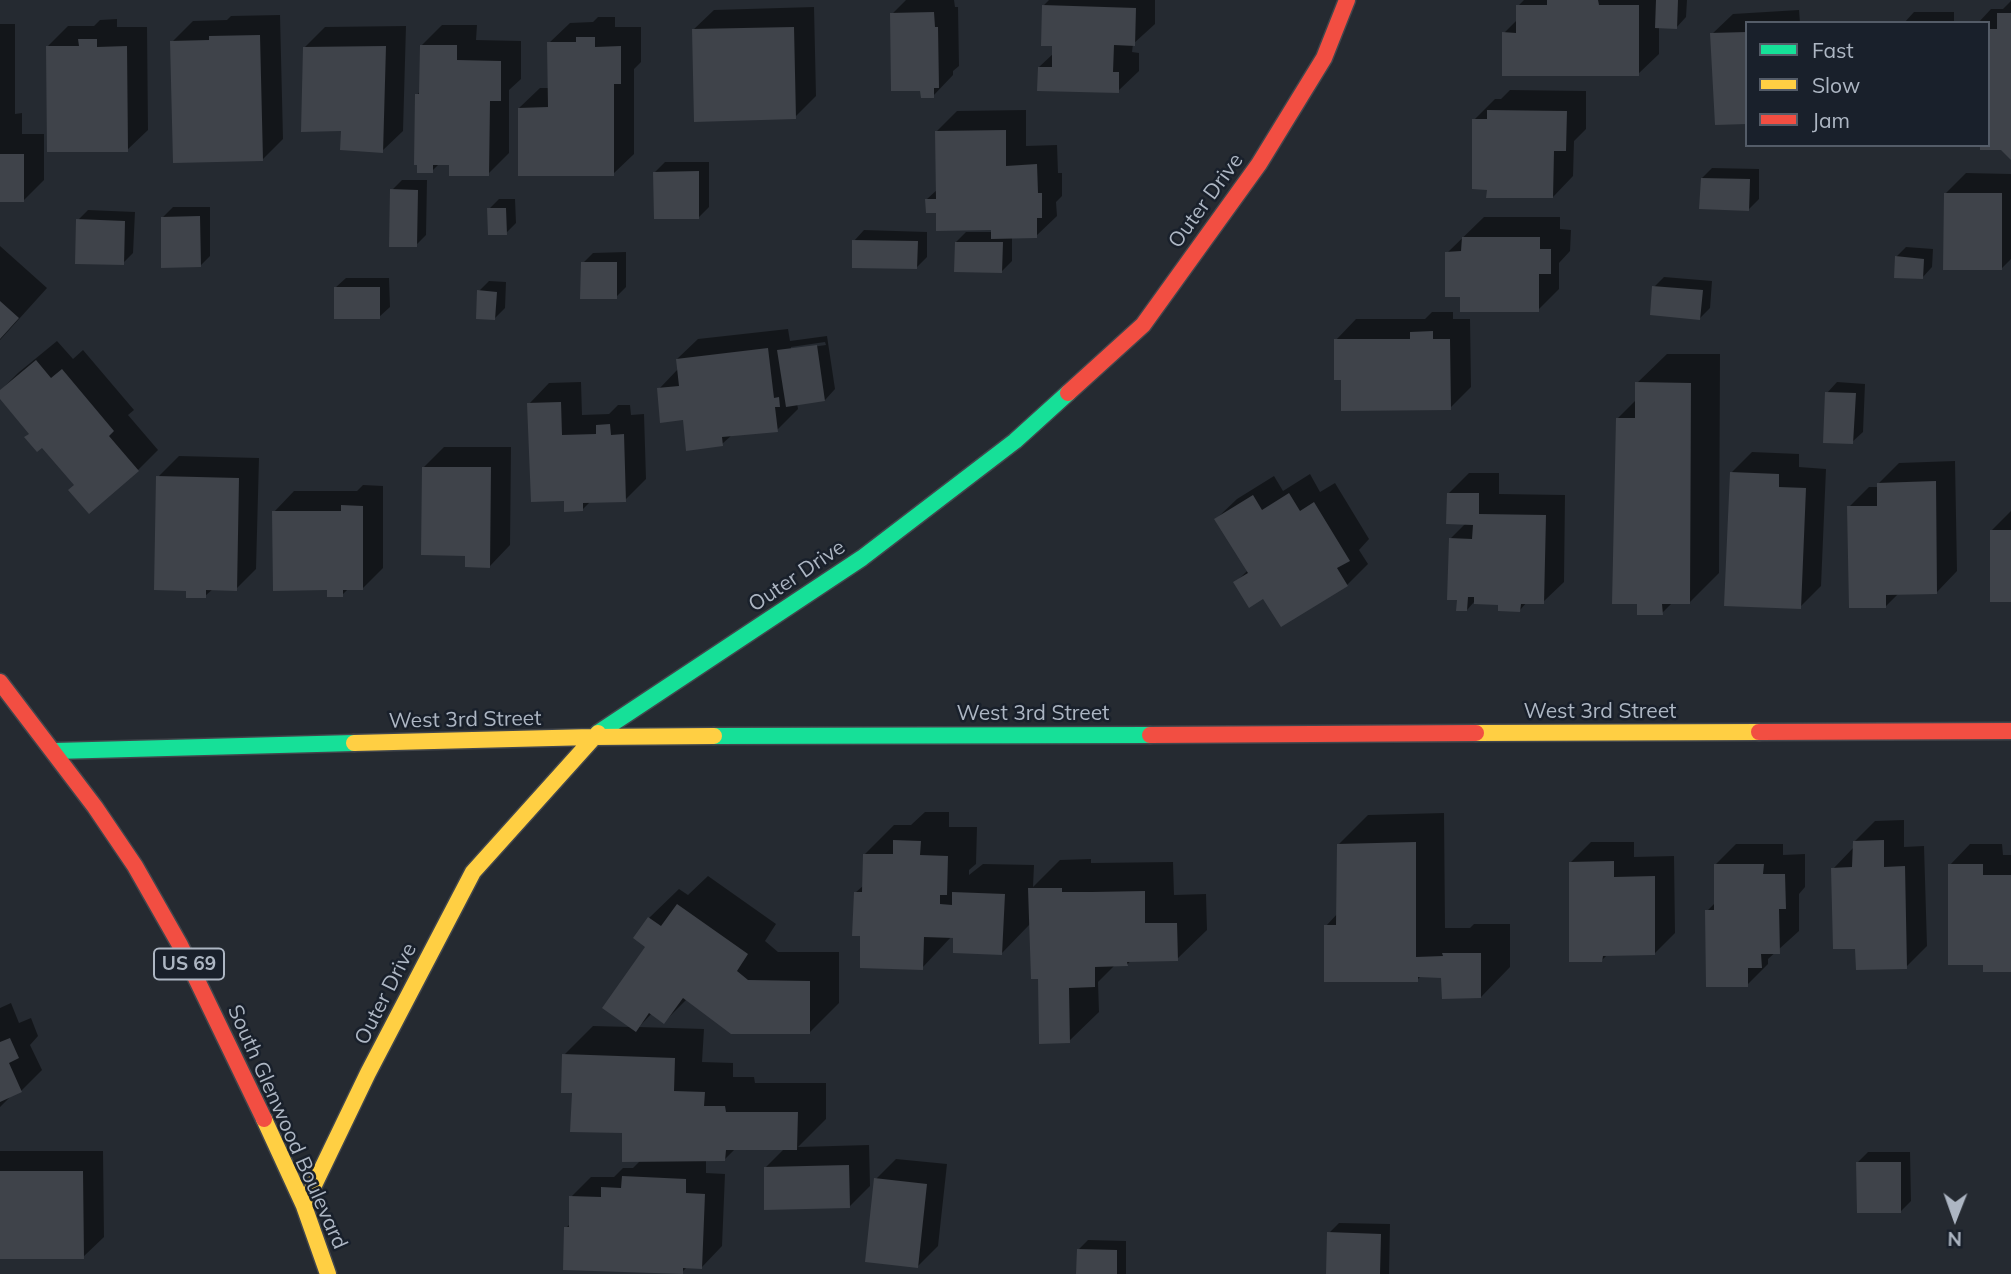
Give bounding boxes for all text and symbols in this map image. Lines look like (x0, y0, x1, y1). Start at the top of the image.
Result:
legend (1745, 21, 1990, 147)
text: Fast (1812, 37, 1854, 63)
text: Slow (1812, 72, 1860, 98)
text: Jam (1812, 107, 1850, 133)
street label: Outer Drive (1163, 149, 1249, 253)
street label: Outer Drive (744, 535, 850, 617)
street label: West 3rd Street (1524, 699, 1676, 725)
street label: West 3rd Street (957, 701, 1109, 727)
street label: West 3rd Street (388, 706, 542, 734)
street label: Outer Drive (350, 939, 422, 1049)
road number: US 69 (154, 948, 224, 980)
street label: South Glenwood Boulevard (222, 1001, 352, 1253)
north arrow (1920, 1183, 1990, 1253)
text: N (1947, 1227, 1962, 1251)

